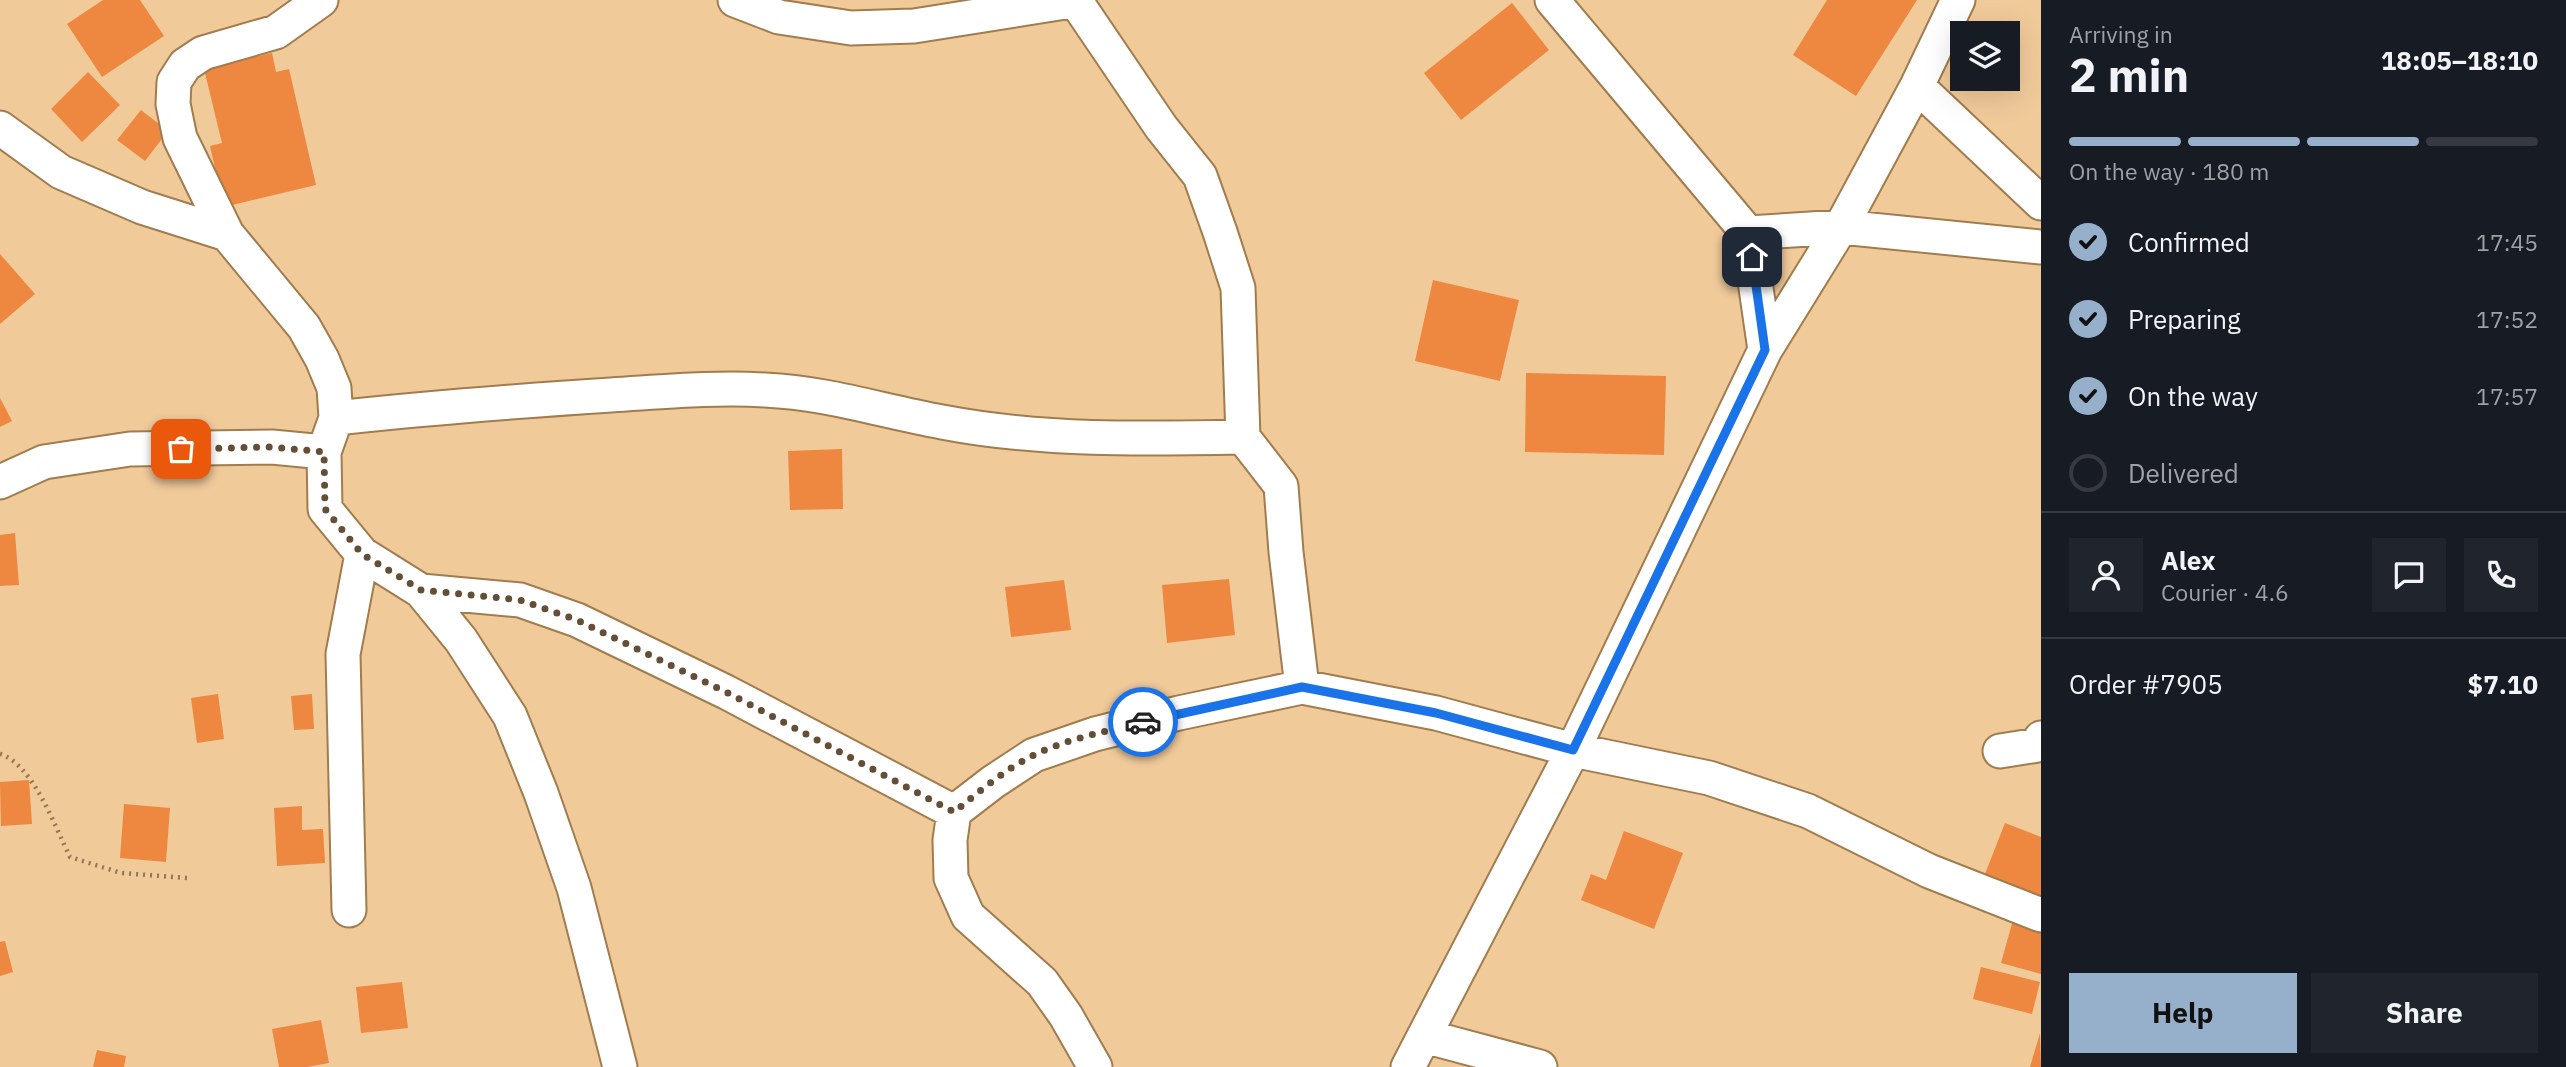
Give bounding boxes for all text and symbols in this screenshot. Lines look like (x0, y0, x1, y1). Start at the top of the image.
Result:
text: Arriving in (2069, 19, 2173, 49)
map controls (1950, 21, 2020, 91)
button: layers (1950, 21, 2020, 91)
text: 18:05–18:10 (2381, 43, 2538, 77)
text: 2 min (2069, 45, 2189, 105)
text: On the way · 180 m (2069, 156, 2269, 186)
icon: check (2069, 223, 2107, 261)
text: Confirmed (2128, 225, 2250, 259)
pin (1722, 227, 1782, 287)
text: 17:45 (2476, 227, 2538, 257)
icon: home (1733, 238, 1771, 276)
icon: check (2069, 300, 2107, 338)
text: Preparing (2128, 302, 2241, 336)
text: 17:52 (2476, 304, 2538, 334)
icon: check (2069, 377, 2107, 415)
text: On the way (2128, 379, 2258, 413)
text: 17:57 (2476, 381, 2538, 411)
pin (151, 419, 211, 479)
icon: bag (162, 430, 200, 468)
text: Delivered (2128, 456, 2239, 490)
button: person (2069, 538, 2143, 612)
button: chat (2372, 538, 2446, 612)
button: phone (2464, 538, 2538, 612)
text: Alex (2161, 543, 2215, 577)
text: Courier · 4.6 (2161, 577, 2289, 607)
text: Order #7905 (2069, 667, 2223, 701)
text: $7.10 (2468, 667, 2538, 701)
courier (1108, 687, 1178, 757)
icon: car (1124, 703, 1162, 741)
button: Help (2069, 973, 2297, 1053)
button: Share (2311, 973, 2538, 1053)

